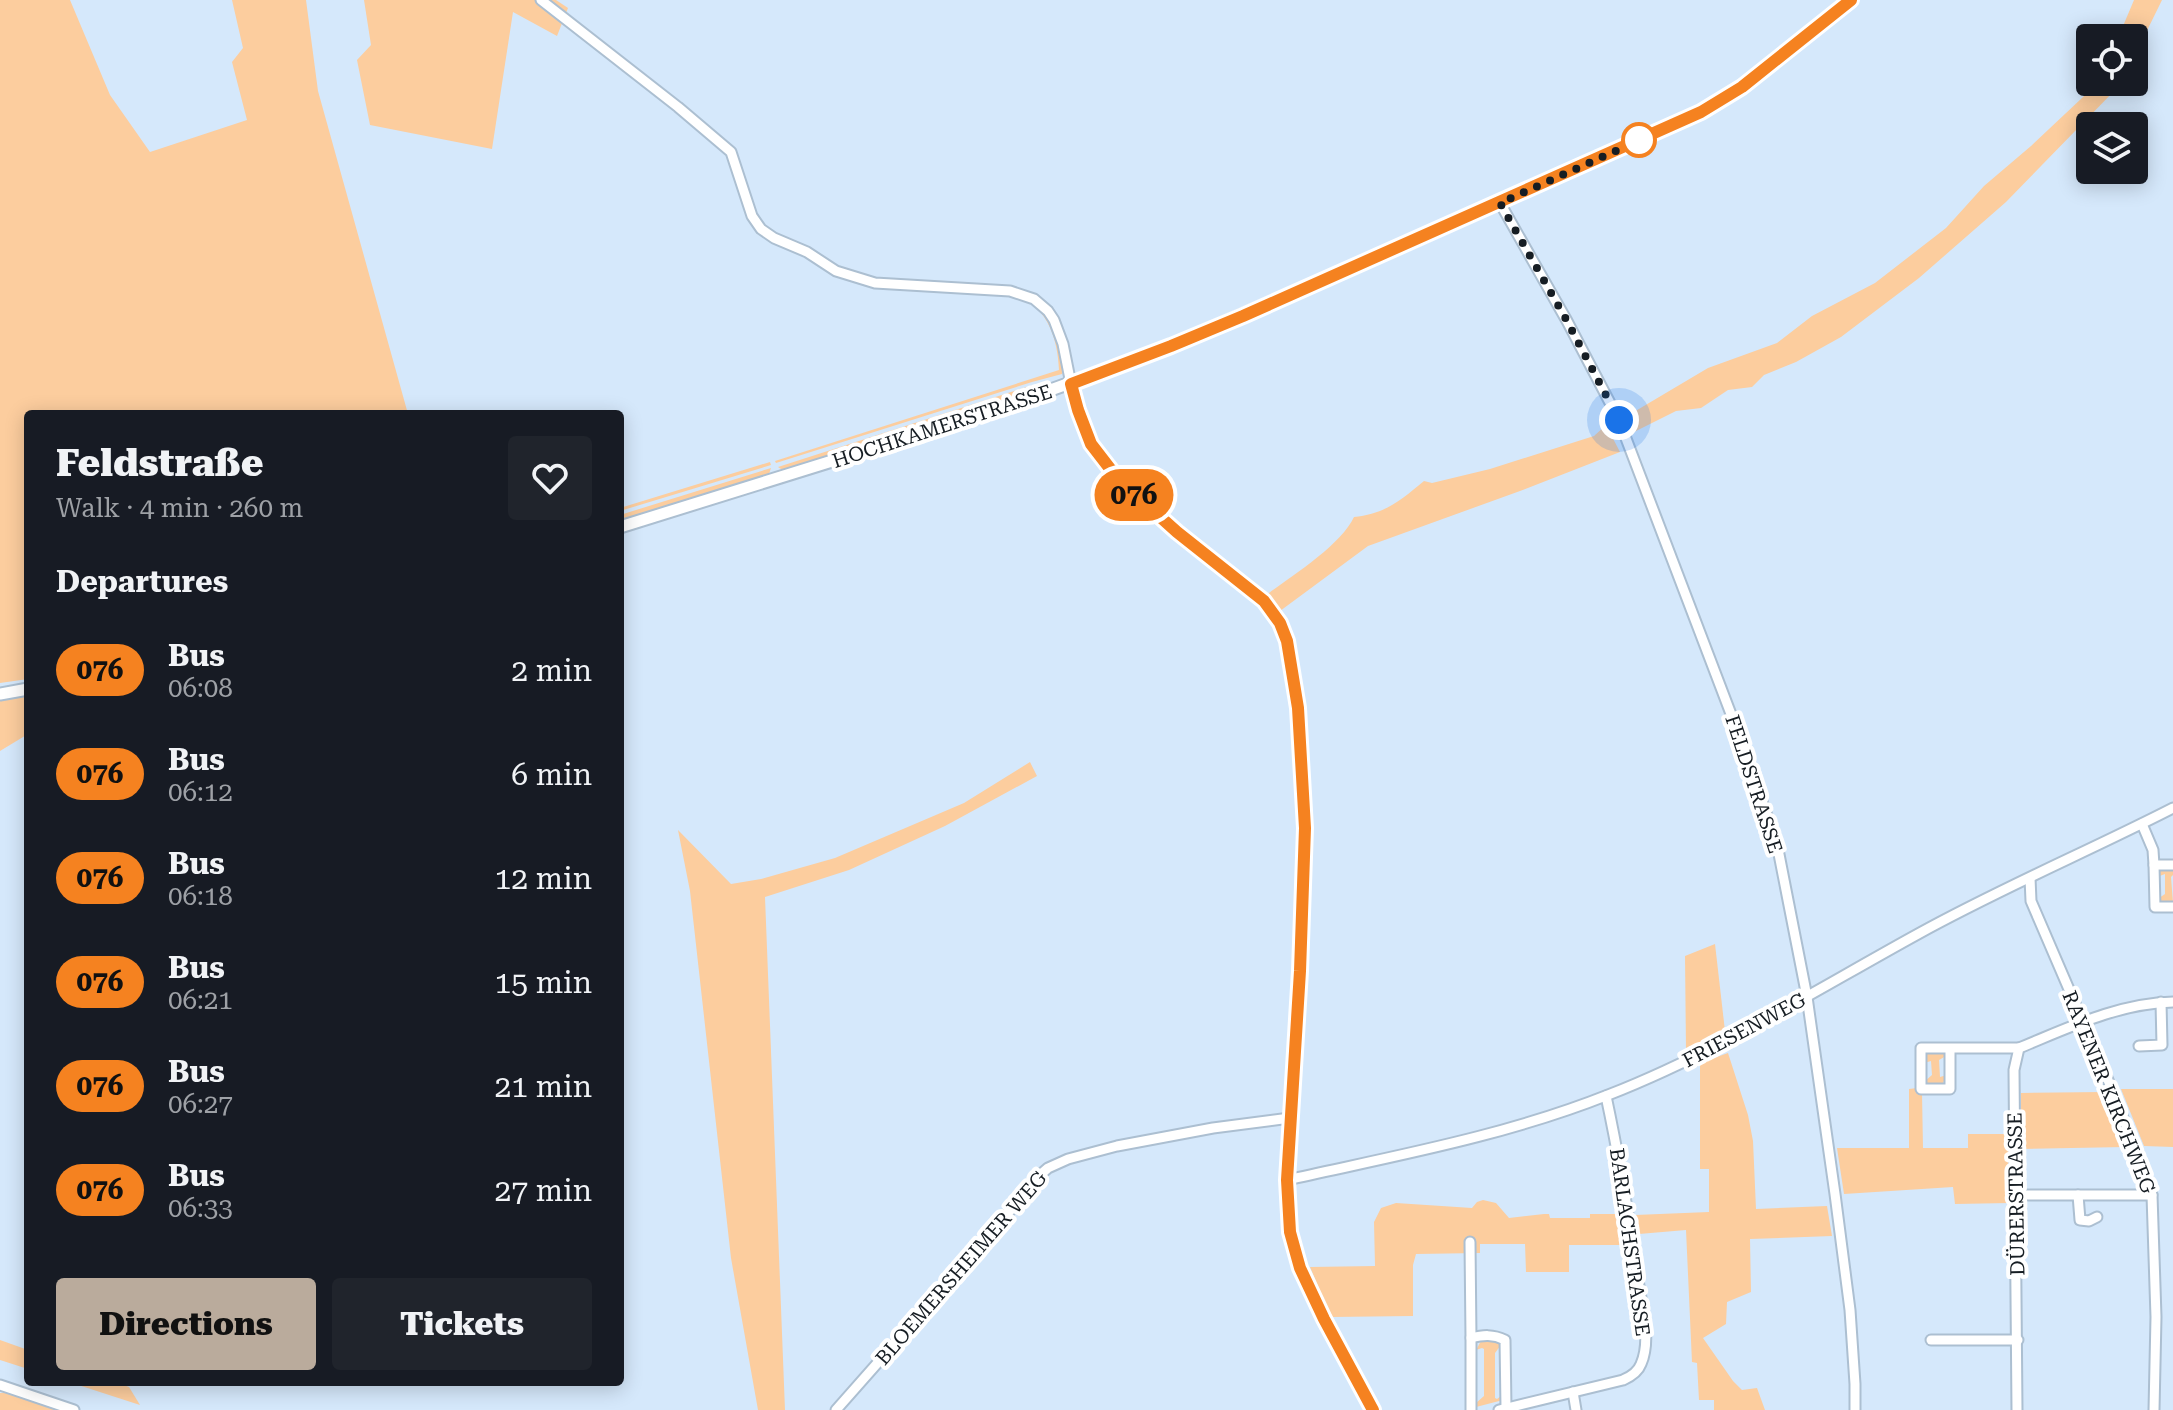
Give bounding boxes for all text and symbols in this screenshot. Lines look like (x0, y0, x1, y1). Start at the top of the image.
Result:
map controls (2076, 24, 2148, 184)
button: locate (2076, 24, 2148, 96)
button: layers (2076, 112, 2148, 184)
unlabelled marker (1622, 123, 1656, 157)
street label: HOCHKAMERSTRASSE (829, 379, 1055, 473)
your location (1599, 400, 1639, 440)
button: heart (508, 436, 592, 520)
text: Feldstraße (56, 441, 263, 485)
line badge: 076 (1088, 469, 1180, 521)
text: 076 (1110, 478, 1158, 511)
text: Walk · 4 min · 260 m (56, 493, 303, 523)
text: Departures (56, 564, 228, 599)
text: Bus (168, 638, 225, 673)
text: 076 (76, 653, 124, 686)
text: 2 min (511, 653, 592, 688)
text: 06:08 (168, 673, 233, 703)
street label: FELDSTRASSE (1720, 712, 1788, 856)
text: Bus (168, 742, 225, 777)
text: 076 (76, 757, 124, 790)
text: 6 min (511, 757, 592, 792)
text: 06:12 (168, 777, 233, 807)
text: Bus (168, 846, 225, 881)
text: 076 (76, 861, 124, 894)
text: 12 min (495, 861, 592, 896)
text: 06:18 (168, 881, 233, 911)
text: Bus (168, 950, 225, 985)
text: 076 (76, 965, 124, 998)
text: 15 min (495, 965, 592, 1000)
text: 06:21 (168, 985, 233, 1015)
street label: FRIESENWEG (1678, 987, 1810, 1073)
street label: RAYENER KIRCHWEG (2057, 987, 2161, 1197)
text: Bus (168, 1054, 225, 1089)
text: 076 (76, 1069, 124, 1102)
text: 21 min (495, 1069, 592, 1104)
text: 06:27 (168, 1089, 233, 1119)
street label: DÜRERSTRASSE (2003, 1112, 2029, 1276)
street label: BARLACHSTRASSE (1605, 1146, 1655, 1338)
text: Bus (168, 1158, 225, 1193)
street label: BLOEMERSHEIMER WEG (870, 1166, 1052, 1370)
text: 076 (76, 1173, 124, 1206)
text: 27 min (495, 1173, 592, 1208)
text: 06:33 (168, 1193, 233, 1223)
button: Directions (56, 1278, 316, 1370)
button: Tickets (332, 1278, 592, 1370)

